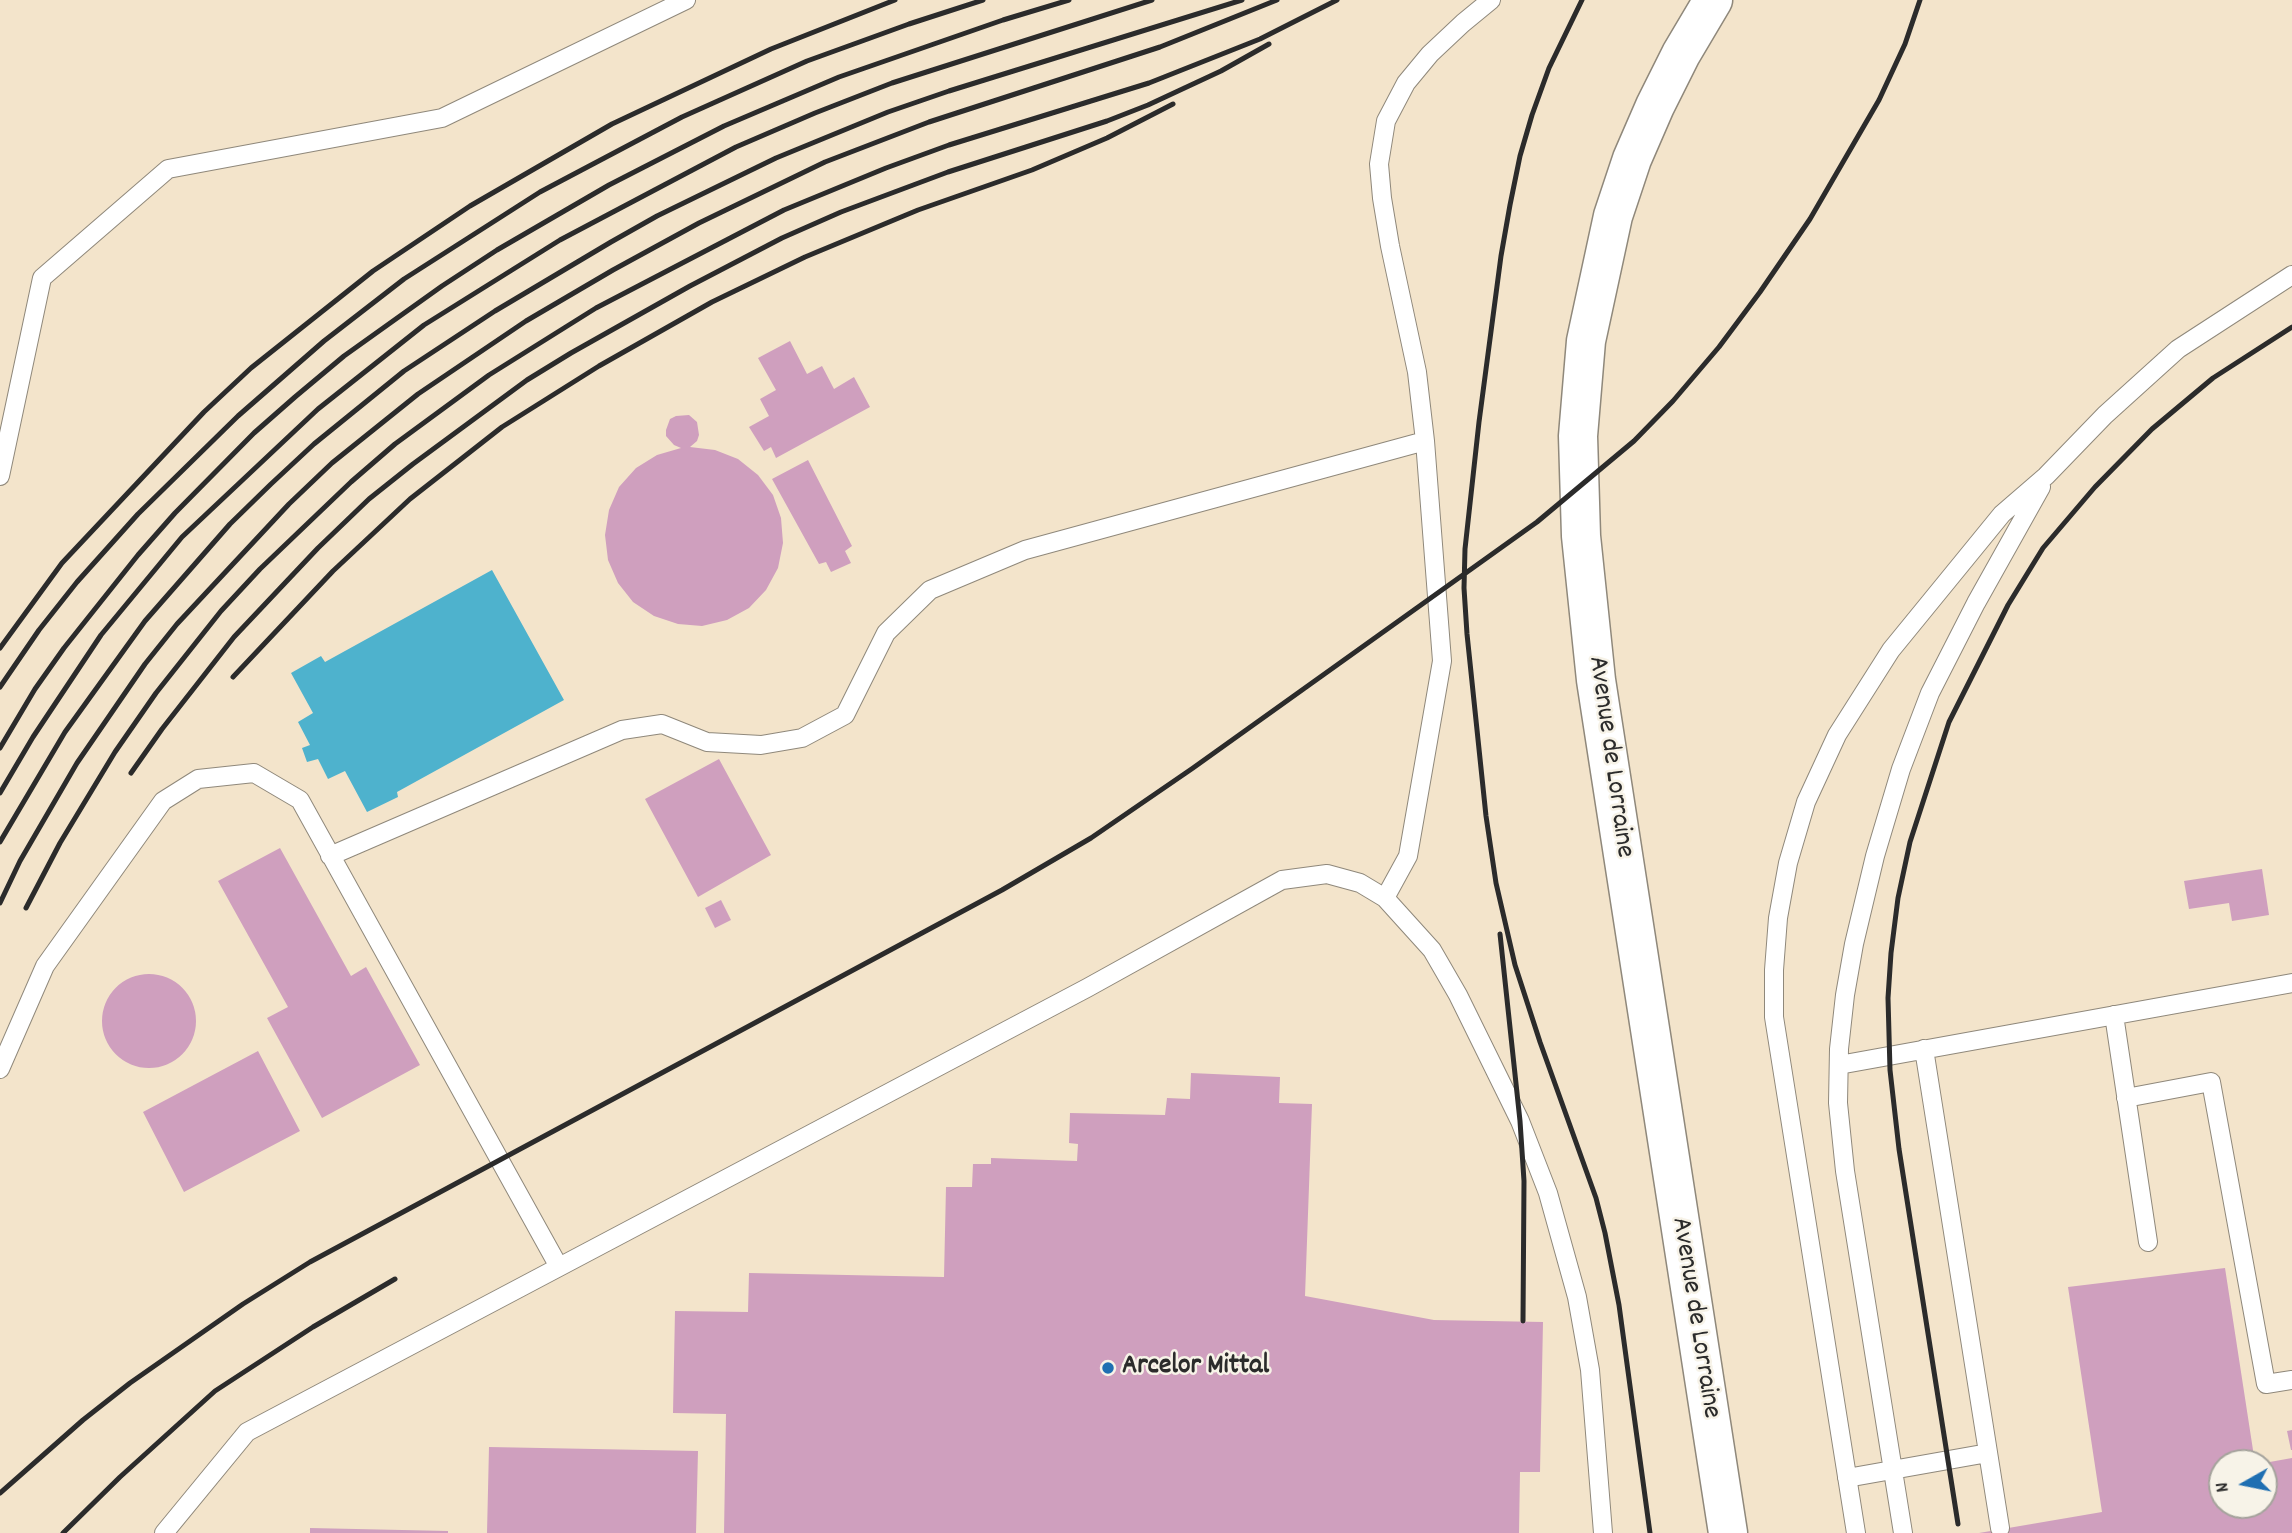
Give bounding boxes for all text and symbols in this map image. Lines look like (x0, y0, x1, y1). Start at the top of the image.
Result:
street label: Avenue de Lorraine (1578, 654, 1640, 860)
street label: Avenue de Lorraine (1662, 1215, 1726, 1421)
place label: Arcelor Mittal (1122, 1351, 1269, 1385)
marker: Arcelor Mittal (1100, 1360, 1116, 1376)
north arrow (2208, 1449, 2278, 1519)
text: N (2210, 1480, 2238, 1494)

